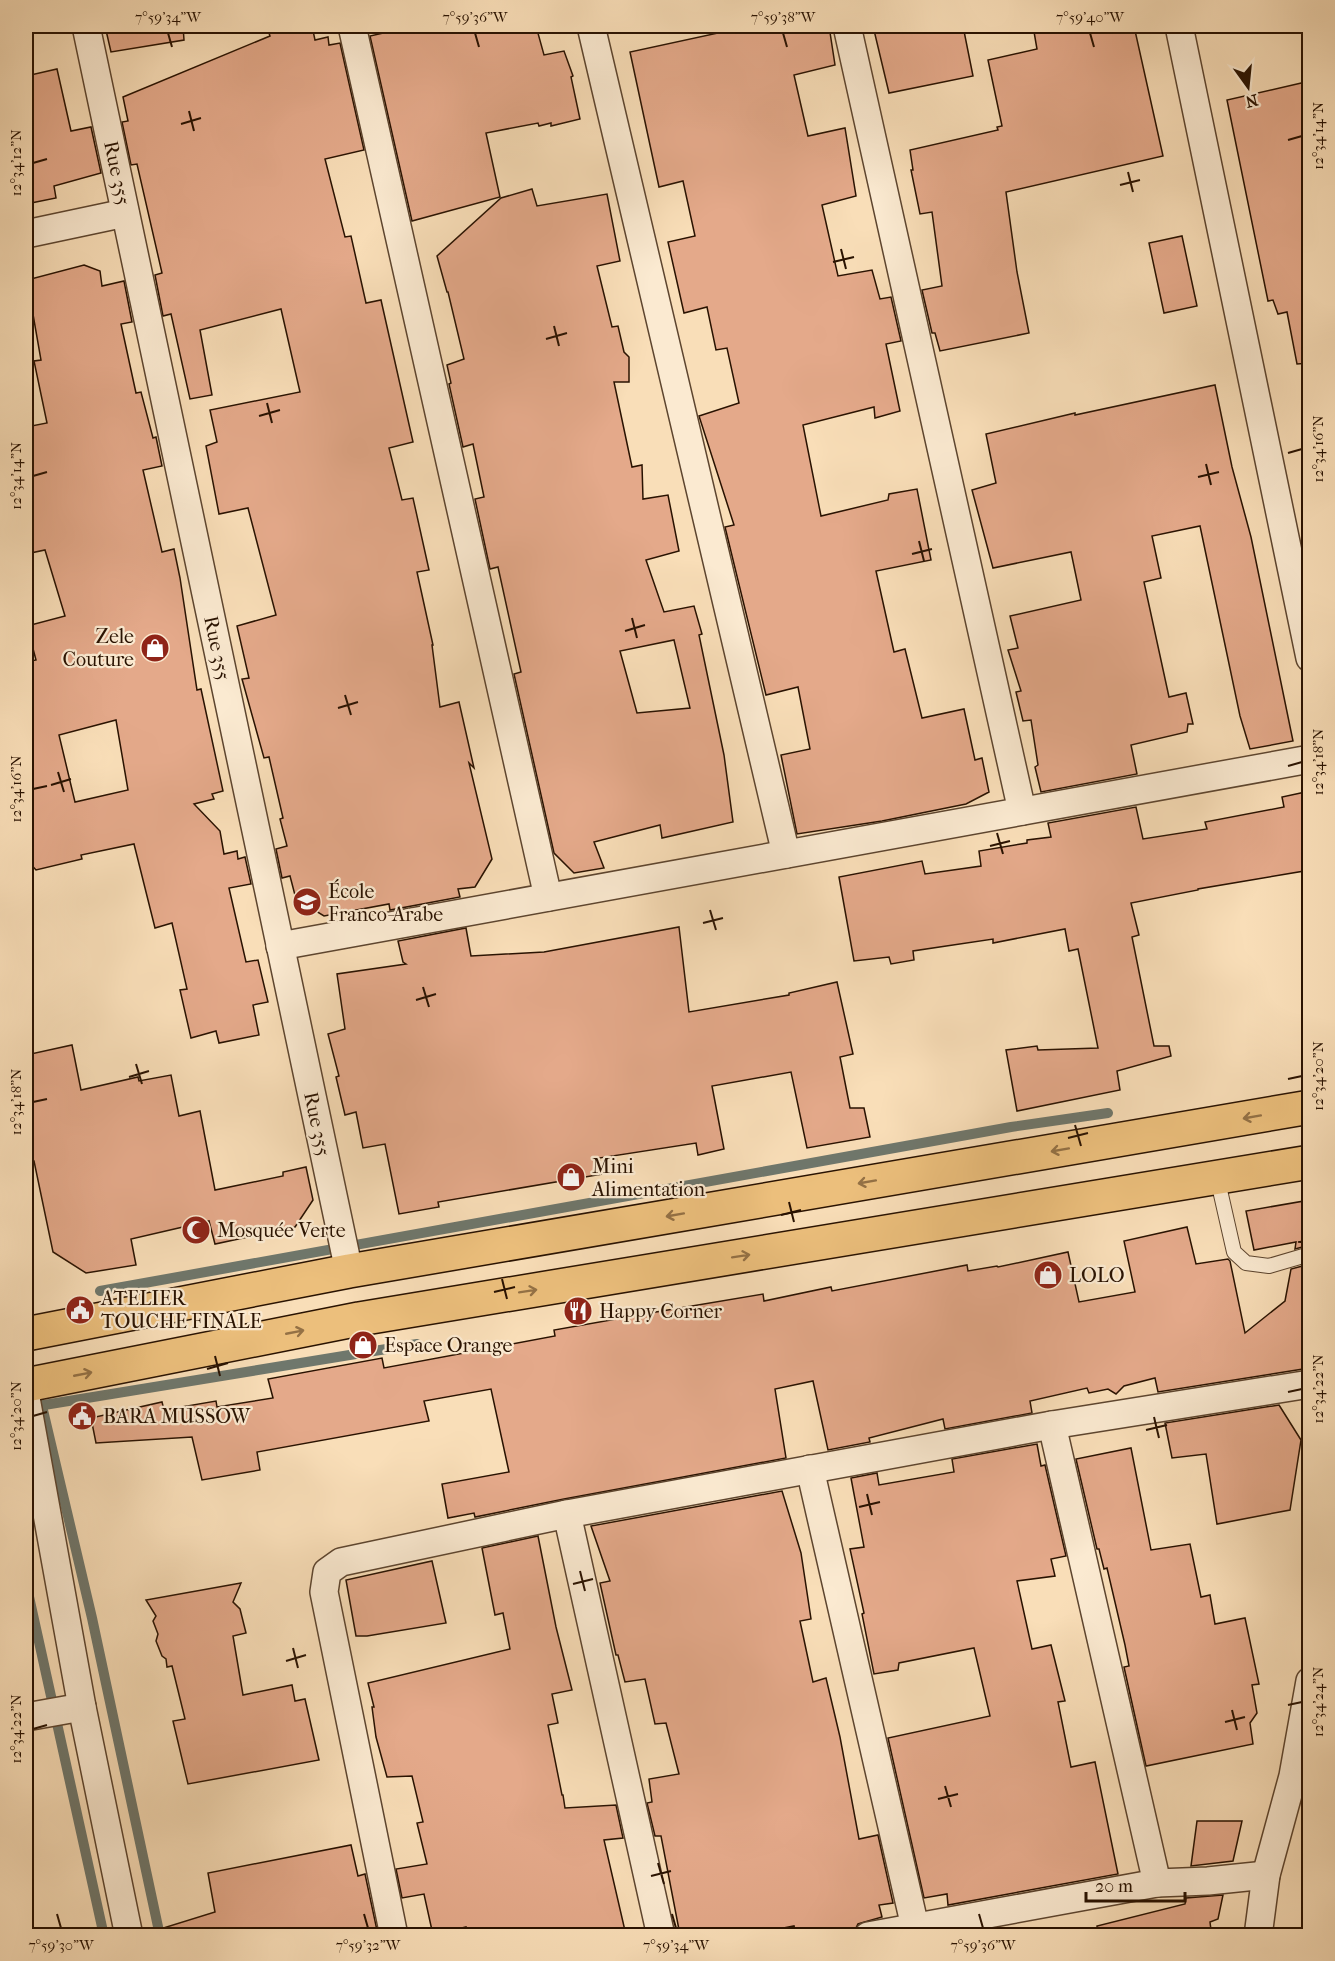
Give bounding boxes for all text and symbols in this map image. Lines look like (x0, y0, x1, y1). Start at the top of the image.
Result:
text: 7°59'34"W (135, 8, 202, 26)
text: 7°59'36"W (442, 8, 509, 26)
text: 7°59'38"W (751, 8, 817, 26)
text: 7°59'40"W (1056, 8, 1125, 26)
north arrow (1218, 57, 1278, 117)
text: N (1243, 90, 1260, 112)
text: 12°34'14"N (1309, 101, 1327, 170)
text: 12°34'12"N (7, 129, 25, 197)
street label: Rue 355 (99, 139, 135, 207)
text: 12°34'16"N (1309, 415, 1327, 483)
text: 12°34'14"N (7, 441, 25, 510)
street label: Rue 355 (199, 614, 235, 682)
place label: Zele Couture (63, 625, 134, 671)
shop icon: Zele Couture (139, 632, 171, 664)
text: 12°34'18"N (1309, 728, 1327, 795)
text: 12°34'16"N (7, 755, 25, 823)
place label: École Franco-Arabe (328, 879, 443, 926)
school or university icon: École Franco-Arabe (291, 886, 323, 918)
text: 12°34'20"N (1309, 1040, 1327, 1111)
text: 12°34'18"N (7, 1068, 25, 1135)
street label: Rue 355 (299, 1090, 335, 1158)
one-way arrow (1242, 1112, 1262, 1123)
one-way arrow (1050, 1144, 1070, 1155)
place label: Mini Alimentation (591, 1155, 706, 1201)
shop icon: Mini Alimentation (555, 1161, 587, 1193)
one-way arrow (858, 1177, 878, 1188)
one-way arrow (666, 1210, 686, 1221)
mosque icon: Mosquée Verte (180, 1214, 212, 1246)
place label: Mosquée Verte (217, 1219, 346, 1242)
one-way arrow (731, 1250, 751, 1261)
shop icon: LOLO (1032, 1259, 1064, 1291)
place label: LOLO (1069, 1264, 1125, 1287)
one-way arrow (518, 1285, 538, 1296)
place label: ATELIER TOUCHE FINALE (100, 1287, 262, 1333)
public building icon: ATELIER TOUCHE FINALE (64, 1294, 96, 1326)
restaurant icon: Happy Corner (562, 1295, 594, 1327)
place label: Happy Corner (599, 1300, 723, 1323)
one-way arrow (285, 1326, 304, 1337)
shop icon: Espace Orange (347, 1329, 379, 1361)
place label: Espace Orange (384, 1334, 513, 1357)
text: 12°34'22"N (1309, 1354, 1327, 1424)
one-way arrow (73, 1368, 92, 1379)
text: 12°34'20"N (7, 1380, 25, 1451)
public building icon: BARA MUSSOW (66, 1400, 98, 1432)
place label: BARA MUSSOW (103, 1405, 252, 1428)
text: 12°34'24"N (1309, 1666, 1327, 1737)
text: 12°34'22"N (7, 1694, 25, 1764)
scale bar (1086, 1865, 1185, 1903)
text: 20 m (1095, 1876, 1133, 1897)
text: 7°59'30"W (28, 1936, 95, 1954)
text: 7°59'32"W (336, 1936, 402, 1954)
text: 7°59'34"W (643, 1936, 710, 1954)
text: 7°59'36"W (950, 1936, 1017, 1954)

